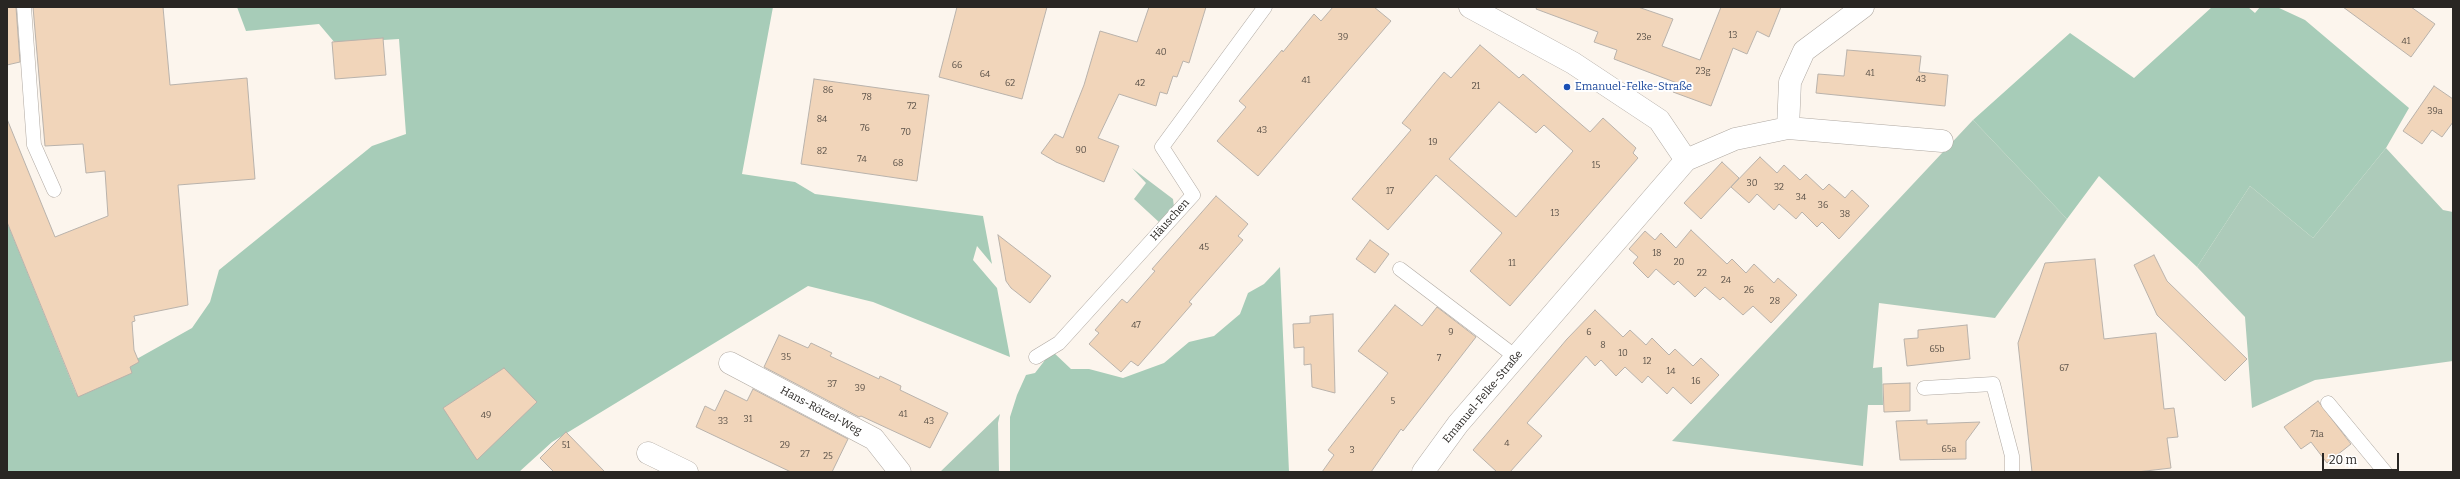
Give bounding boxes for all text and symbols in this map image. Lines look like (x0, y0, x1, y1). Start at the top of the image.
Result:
house number: 13 (1729, 30, 1737, 40)
house number: 39 (1338, 32, 1348, 42)
house number: 23e (1637, 32, 1651, 42)
house number: 41 (2402, 36, 2410, 46)
house number: 40 (1155, 47, 1167, 57)
house number: 66 (952, 60, 962, 70)
house number: 23g (1696, 66, 1710, 76)
house number: 41 (1866, 68, 1874, 78)
house number: 64 (980, 69, 990, 79)
house number: 43 (1916, 74, 1926, 84)
house number: 41 (1302, 75, 1310, 85)
house number: 62 (1005, 78, 1015, 88)
house number: 42 (1135, 78, 1145, 88)
place label: Emanuel-Felke-Straße (1575, 80, 1692, 94)
house number: 21 (1472, 81, 1480, 91)
marker: Emanuel-Felke-Straße (1562, 82, 1572, 92)
house number: 86 (823, 85, 833, 95)
house number: 78 (862, 92, 872, 102)
house number: 72 (907, 101, 917, 111)
house number: 39a (2427, 106, 2443, 116)
house number: 84 (817, 114, 827, 124)
house number: 76 (860, 123, 870, 133)
house number: 43 (1257, 125, 1267, 135)
house number: 70 (901, 127, 911, 137)
house number: 19 (1429, 137, 1437, 147)
house number: 90 (1075, 145, 1087, 155)
house number: 82 (817, 146, 827, 156)
house number: 74 (857, 154, 867, 164)
house number: 68 (893, 158, 903, 168)
house number: 15 (1592, 160, 1600, 170)
house number: 30 (1747, 178, 1757, 188)
house number: 32 (1774, 182, 1784, 192)
house number: 17 (1386, 186, 1394, 196)
house number: 34 (1796, 192, 1806, 202)
street label: Häuschen (1148, 196, 1192, 244)
house number: 36 (1818, 200, 1828, 210)
house number: 13 (1551, 208, 1559, 218)
house number: 38 (1840, 209, 1850, 219)
house number: 45 (1199, 242, 1209, 252)
house number: 18 (1652, 248, 1662, 258)
house number: 20 (1674, 257, 1684, 267)
house number: 11 (1508, 258, 1516, 268)
house number: 22 (1697, 268, 1707, 278)
house number: 24 (1721, 275, 1731, 285)
house number: 26 (1744, 285, 1754, 295)
house number: 28 (1770, 296, 1780, 306)
house number: 47 (1131, 320, 1141, 330)
house number: 9 (1448, 327, 1454, 337)
house number: 6 (1586, 327, 1592, 337)
house number: 8 (1600, 340, 1606, 350)
house number: 65b (1929, 344, 1945, 354)
street label: Emanuel-Felke-Straße (1440, 348, 1526, 446)
house number: 10 (1618, 348, 1628, 358)
house number: 35 (781, 352, 791, 362)
house number: 7 (1437, 353, 1441, 363)
house number: 12 (1643, 356, 1651, 366)
house number: 67 (2059, 363, 2069, 373)
house number: 14 (1667, 366, 1675, 376)
house number: 16 (1692, 376, 1700, 386)
house number: 37 (827, 379, 837, 389)
house number: 39 (855, 383, 865, 393)
street label: Hans-Rötzel-Weg (778, 384, 864, 438)
house number: 5 (1391, 396, 1395, 406)
house number: 41 (899, 409, 907, 419)
house number: 49 (481, 410, 491, 420)
house number: 31 (744, 414, 752, 424)
house number: 33 (718, 416, 728, 426)
house number: 43 (924, 416, 934, 426)
house number: 71a (2310, 429, 2324, 439)
house number: 4 (1504, 438, 1510, 448)
house number: 51 (562, 440, 570, 450)
house number: 29 (780, 440, 790, 450)
house number: 65a (1942, 444, 1956, 454)
house number: 3 (1349, 445, 1355, 455)
scale bar (2324, 445, 2401, 471)
house number: 27 (800, 449, 810, 459)
house number: 25 (823, 451, 833, 461)
text: 20 m (2329, 453, 2357, 467)

